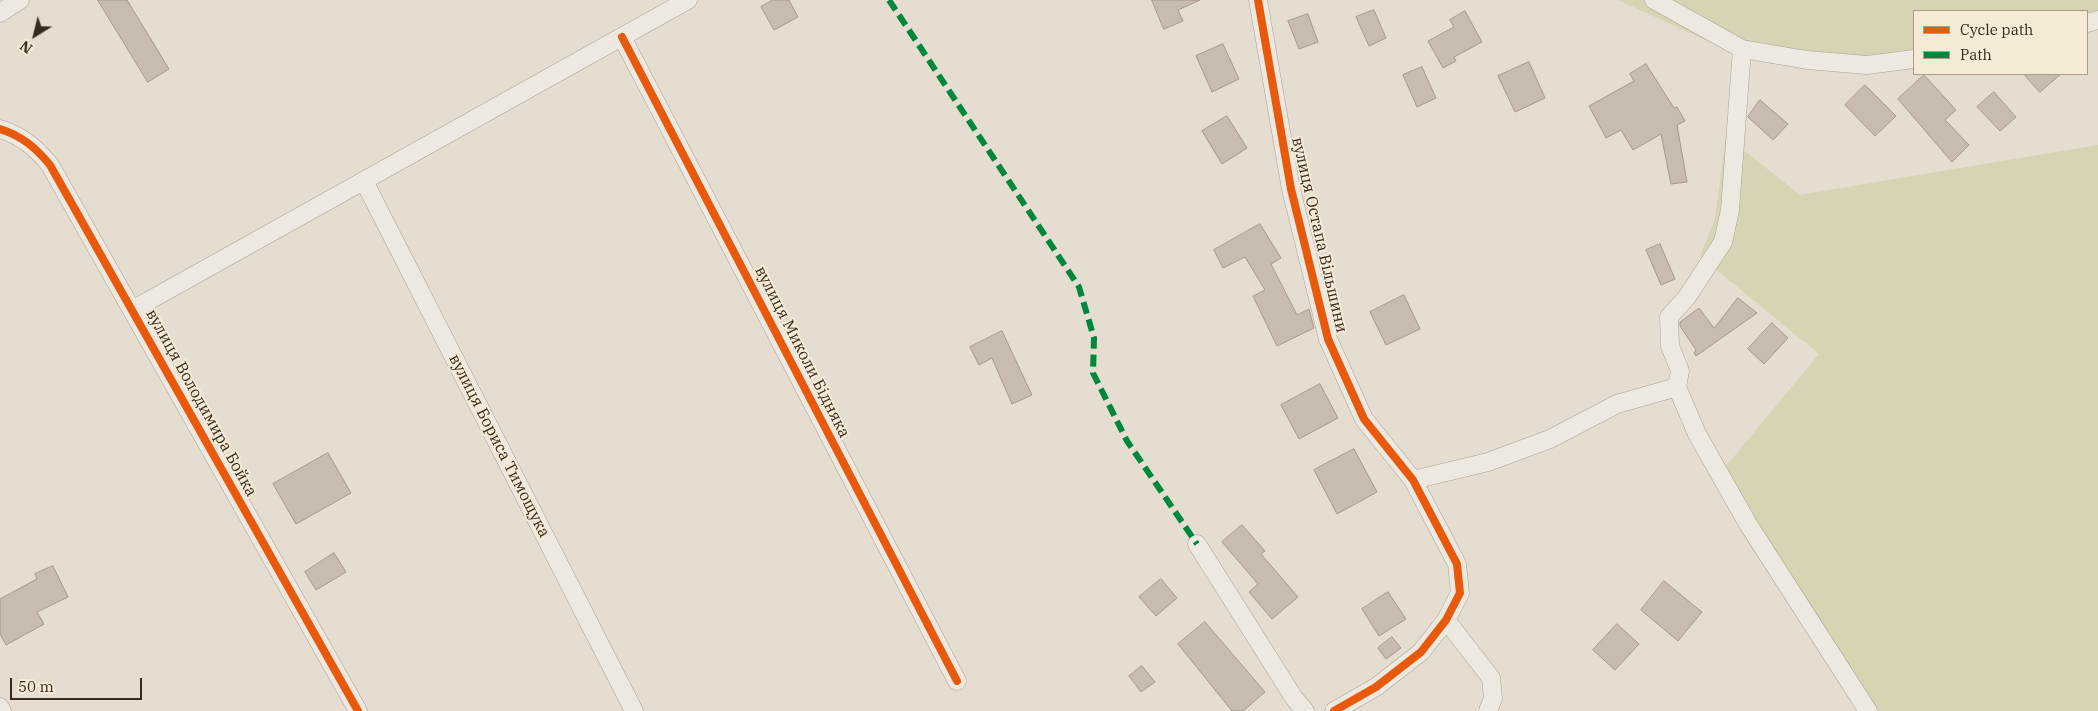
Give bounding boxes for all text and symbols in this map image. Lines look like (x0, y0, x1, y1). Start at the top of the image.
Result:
north arrow (10, 10, 60, 60)
legend (1913, 10, 2088, 75)
text: Cycle path (1960, 20, 2033, 39)
text: N (16, 37, 36, 58)
text: Path (1960, 45, 1992, 64)
street label: вулиця Остапа Вільшини (1287, 135, 1351, 335)
street label: вулиця Миколи Бідняка (750, 263, 854, 441)
street label: вулиця Володимира Бойка (141, 306, 261, 500)
street label: вулиця Бориса Тимощука (444, 351, 554, 541)
scale bar (12, 668, 145, 700)
text: 50 m (18, 677, 54, 696)

